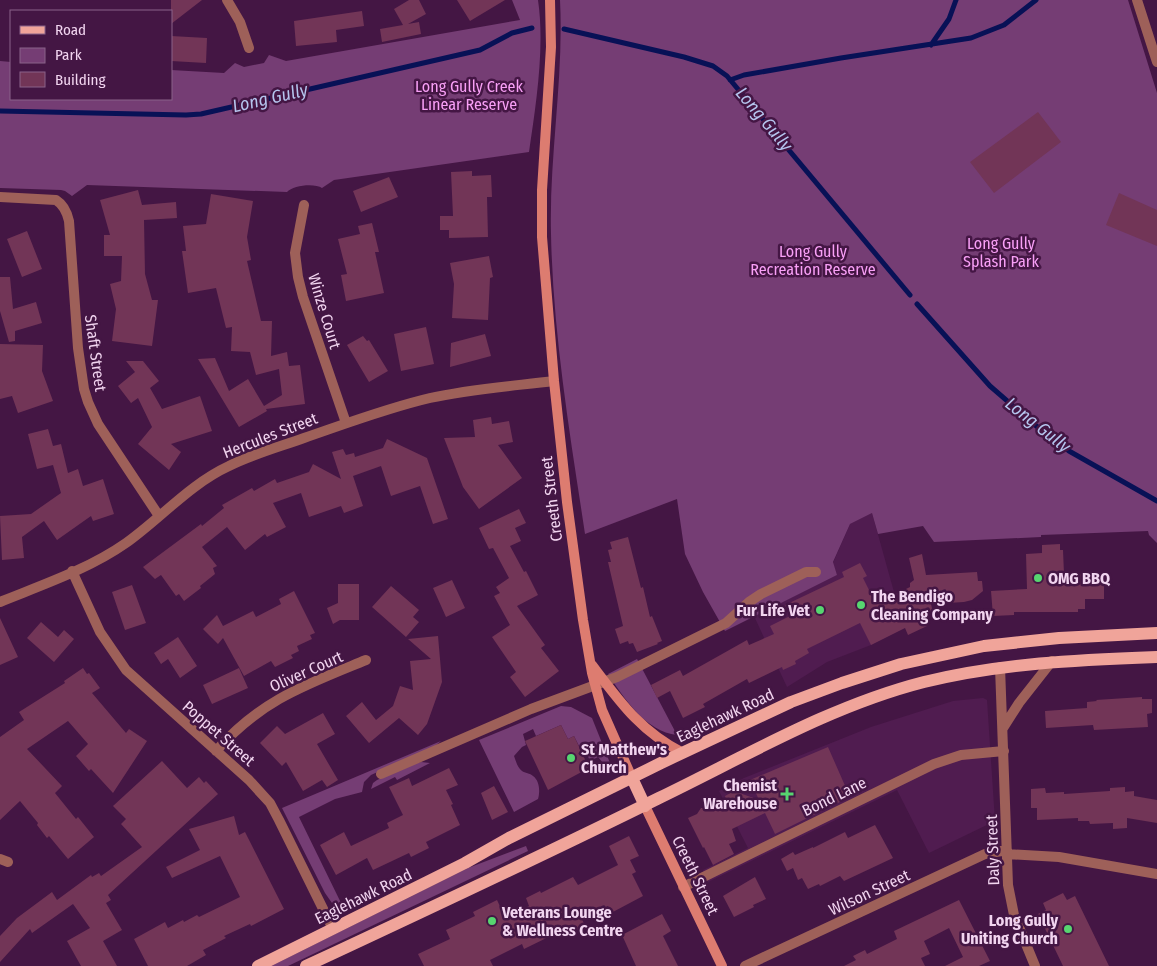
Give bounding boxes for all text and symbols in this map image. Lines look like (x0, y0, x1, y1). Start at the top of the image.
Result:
legend (10, 10, 172, 100)
text: Road (55, 21, 86, 39)
text: Park (55, 46, 82, 64)
text: Building (55, 71, 106, 89)
park label: Long Gully Creek Linear Reserve (415, 77, 523, 114)
water label: Long Gully (230, 78, 311, 117)
water label: Long Gully (731, 83, 798, 156)
park label: Long Gully Splash Park (963, 234, 1039, 271)
park label: Long Gully Recreation Reserve (750, 242, 876, 279)
street label: Winze Court (304, 271, 345, 352)
street label: Shaft Street (81, 313, 110, 393)
water label: Long Gully (1001, 393, 1076, 458)
street label: Hercules Street (220, 408, 321, 462)
street label: Creeth Street (537, 455, 566, 543)
place label: OMG BBQ (1048, 569, 1111, 588)
marker: OMG BBQ (1032, 572, 1044, 584)
place label: The Bendigo Cleaning Company (871, 587, 993, 624)
marker: The Bendigo Cleaning Company (855, 599, 867, 611)
place label: Fur Life Vet (736, 601, 810, 620)
marker: Fur Life Vet (814, 604, 826, 616)
street label: Oliver Court (267, 647, 346, 696)
street label: Eaglehawk Road (673, 685, 777, 746)
street label: Poppet Street (179, 697, 259, 770)
place label: St Matthew's Church (581, 740, 667, 777)
marker: St Matthew's Church (565, 752, 577, 764)
street label: Bond Lane (799, 773, 870, 820)
place label: Chemist Warehouse (703, 776, 777, 813)
marker: Chemist Warehouse (781, 788, 793, 800)
street label: Daly Street (982, 813, 1003, 886)
street label: Creeth Street (668, 833, 723, 919)
street label: Eaglehawk Road (312, 865, 415, 928)
street label: Wilson Street (826, 865, 913, 919)
place label: Veterans Lounge & Wellness Centre (501, 903, 623, 940)
place label: Long Gully Uniting Church (961, 911, 1058, 948)
marker: Veterans Lounge & Wellness Centre (486, 915, 498, 927)
marker: Long Gully Uniting Church (1062, 923, 1074, 935)

